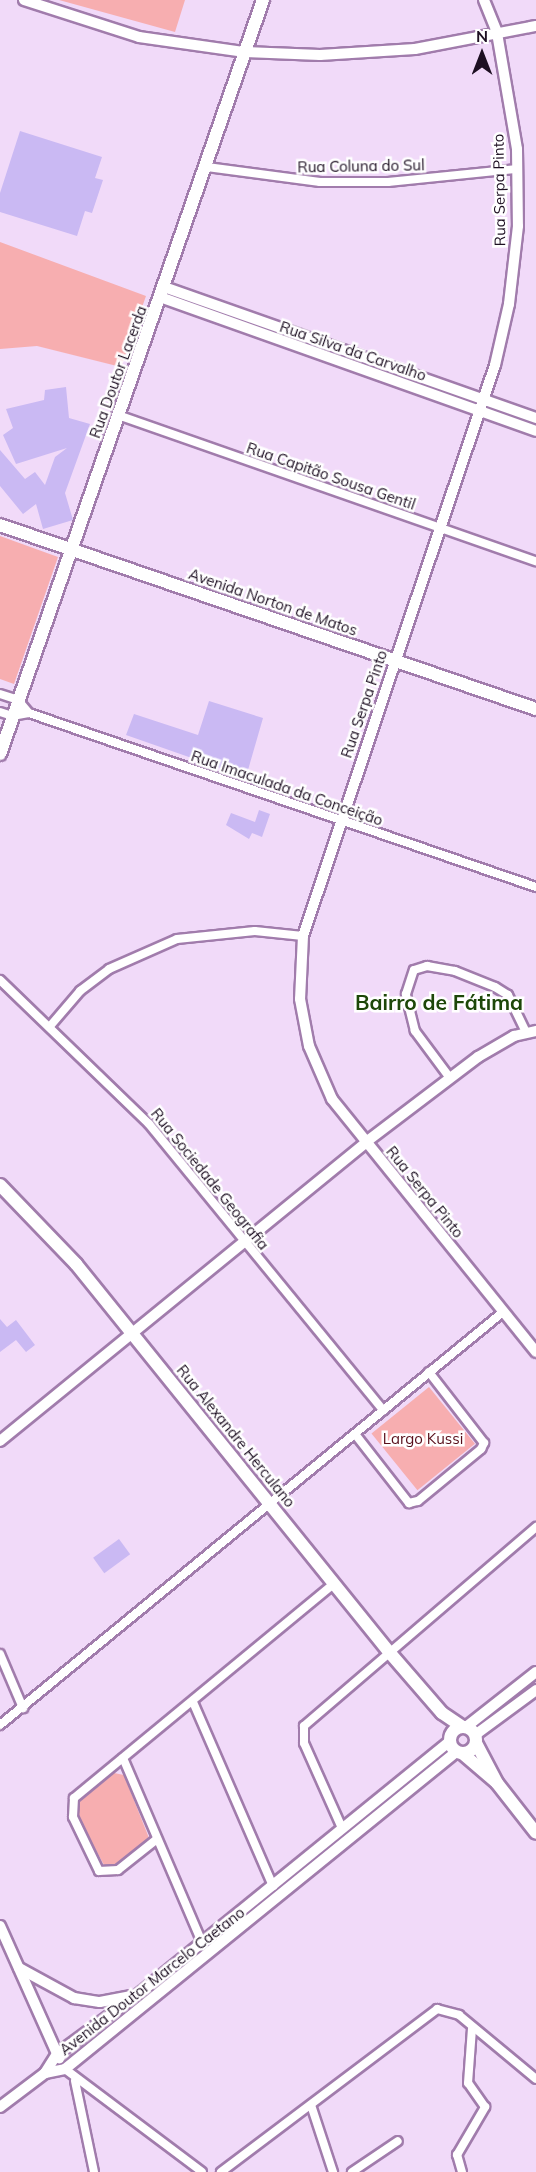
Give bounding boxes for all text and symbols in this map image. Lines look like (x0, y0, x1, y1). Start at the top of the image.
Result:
north arrow (452, 24, 512, 84)
text: N (476, 26, 488, 46)
street label: Rua Serpa Pinto (489, 134, 509, 246)
street label: Rua Coluna do Sul (297, 156, 425, 176)
street label: Rua Doutor Lacerda (86, 303, 150, 441)
street label: Rua Silva da Carvalho (277, 317, 429, 385)
street label: Rua Capitão Sousa Gentil (244, 439, 418, 513)
street label: Avenida Norton de Matos (186, 565, 360, 639)
street label: Rua Serpa Pinto (337, 648, 391, 760)
street label: Rua Imaculada da Conceição (189, 747, 385, 829)
district label: Bairro de Fátima (355, 989, 523, 1015)
street label: Rua Sociedade Geografia (147, 1105, 273, 1253)
street label: Rua Serpa Pinto (383, 1143, 467, 1241)
street label: Rua Alexandre Herculano (173, 1361, 299, 1511)
park label: Largo Kussi (383, 1430, 463, 1448)
street label: Avenida Doutor Marcelo Caetano (56, 1903, 248, 2059)

